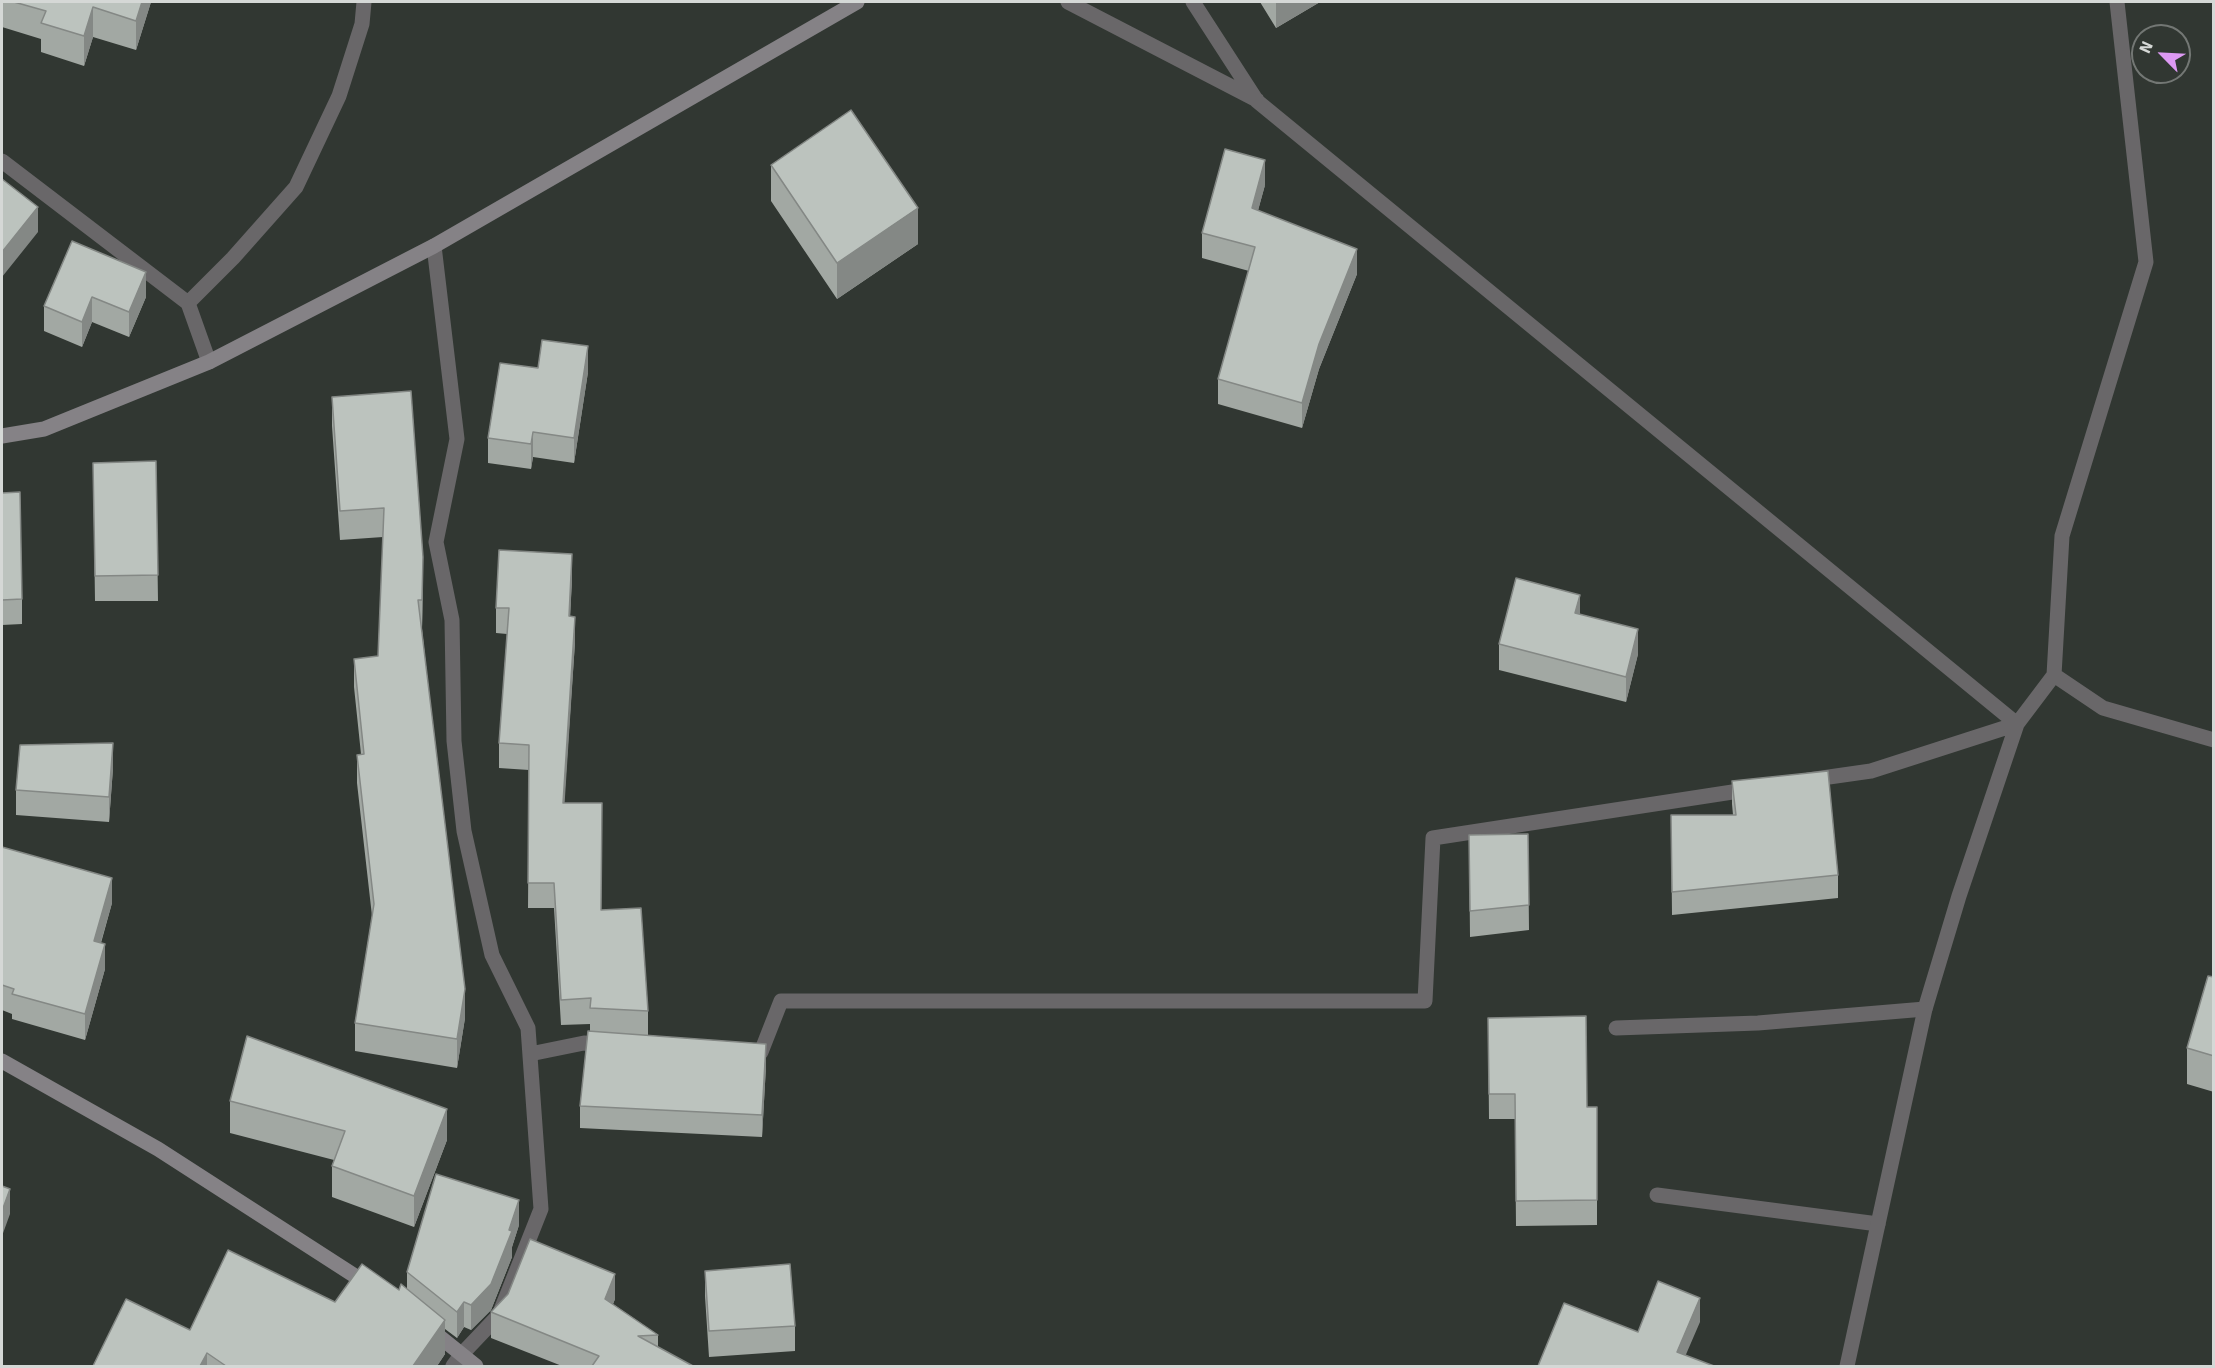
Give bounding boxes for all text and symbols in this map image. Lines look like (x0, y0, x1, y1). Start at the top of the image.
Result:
north arrow (2131, 24, 2191, 84)
text: N (2135, 38, 2158, 57)

